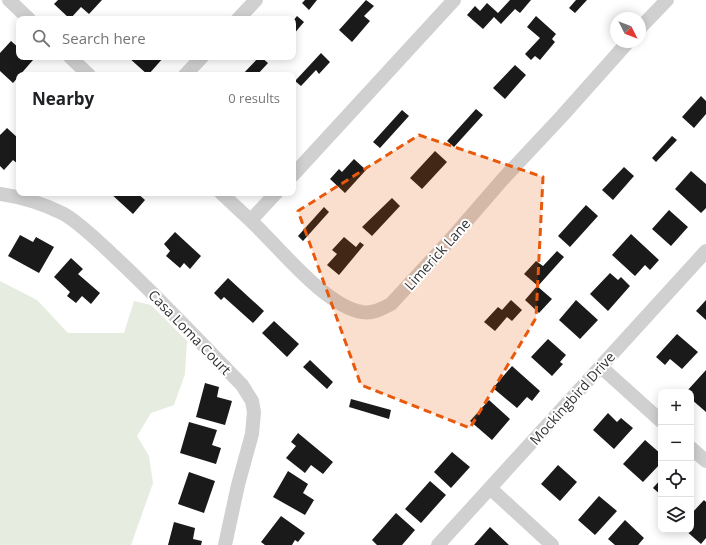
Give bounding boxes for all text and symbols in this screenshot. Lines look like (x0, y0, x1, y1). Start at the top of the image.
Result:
north arrow (610, 12, 646, 48)
search box (16, 16, 296, 60)
icon: search (30, 27, 52, 49)
text: Search here (62, 28, 146, 48)
text: Nearby (32, 87, 94, 110)
text: 0 results (228, 89, 280, 107)
street label: Limerick Lane (400, 214, 474, 294)
street label: Casa Loma Court (144, 285, 236, 379)
street label: Mockingbird Drive (525, 347, 619, 449)
map controls (658, 389, 694, 533)
button: + (658, 389, 694, 425)
button: − (658, 425, 694, 461)
button: locate (658, 461, 694, 497)
button: layers (658, 497, 694, 533)

